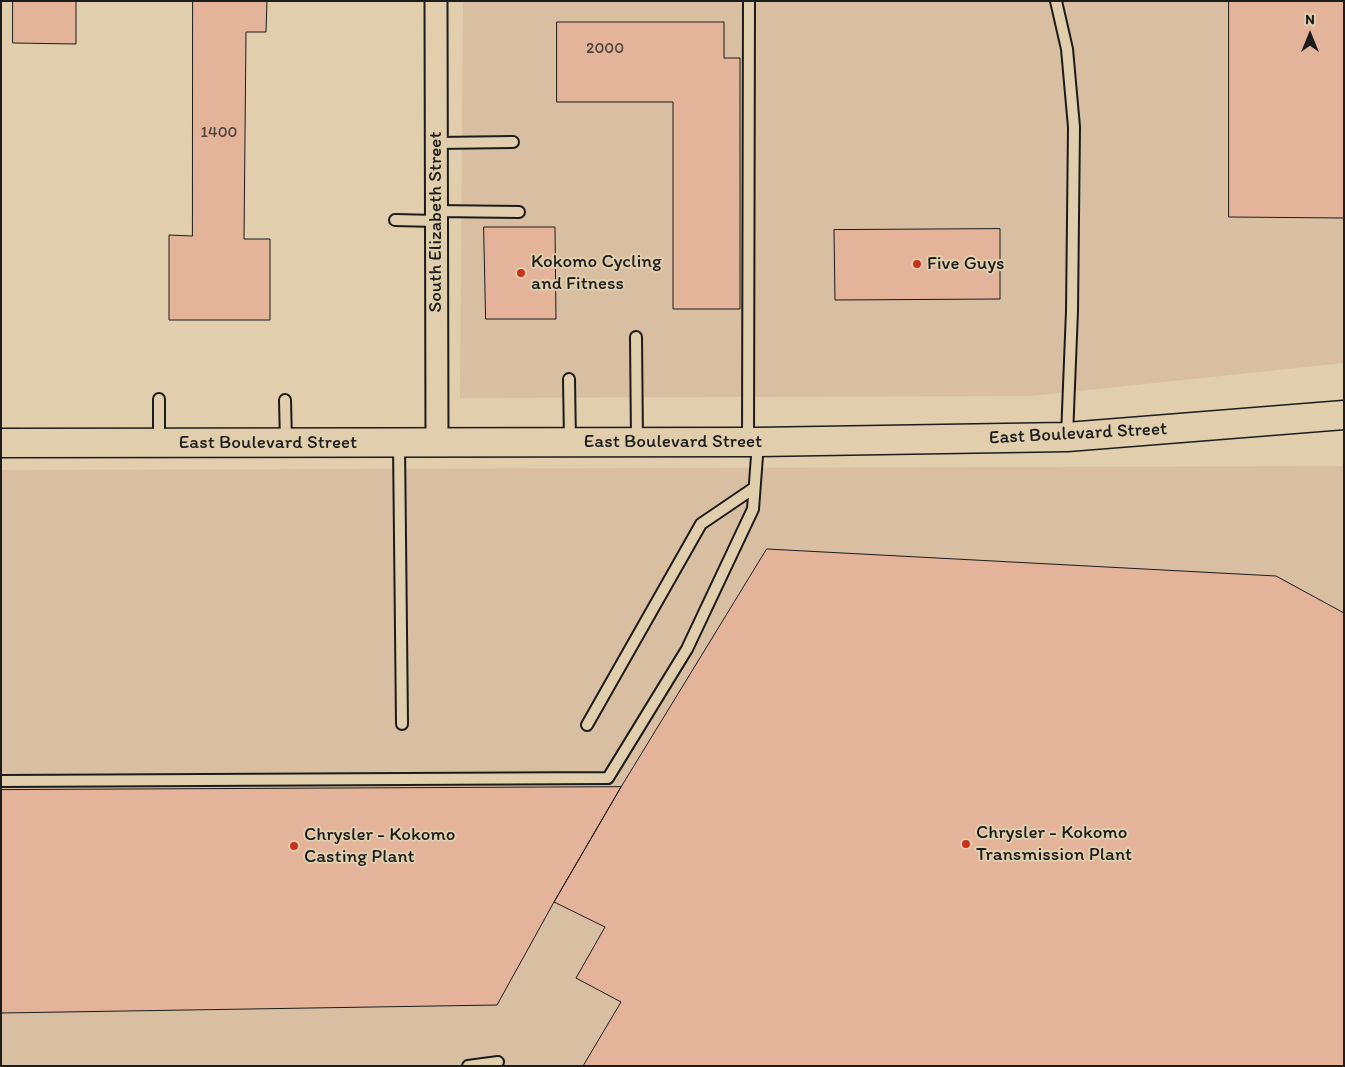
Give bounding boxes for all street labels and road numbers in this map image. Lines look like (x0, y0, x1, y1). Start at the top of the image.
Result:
street label: South Elizabeth Street (425, 131, 447, 313)
street label: East Boulevard Street (988, 418, 1168, 450)
street label: East Boulevard Street (584, 431, 762, 453)
street label: East Boulevard Street (179, 432, 357, 454)

